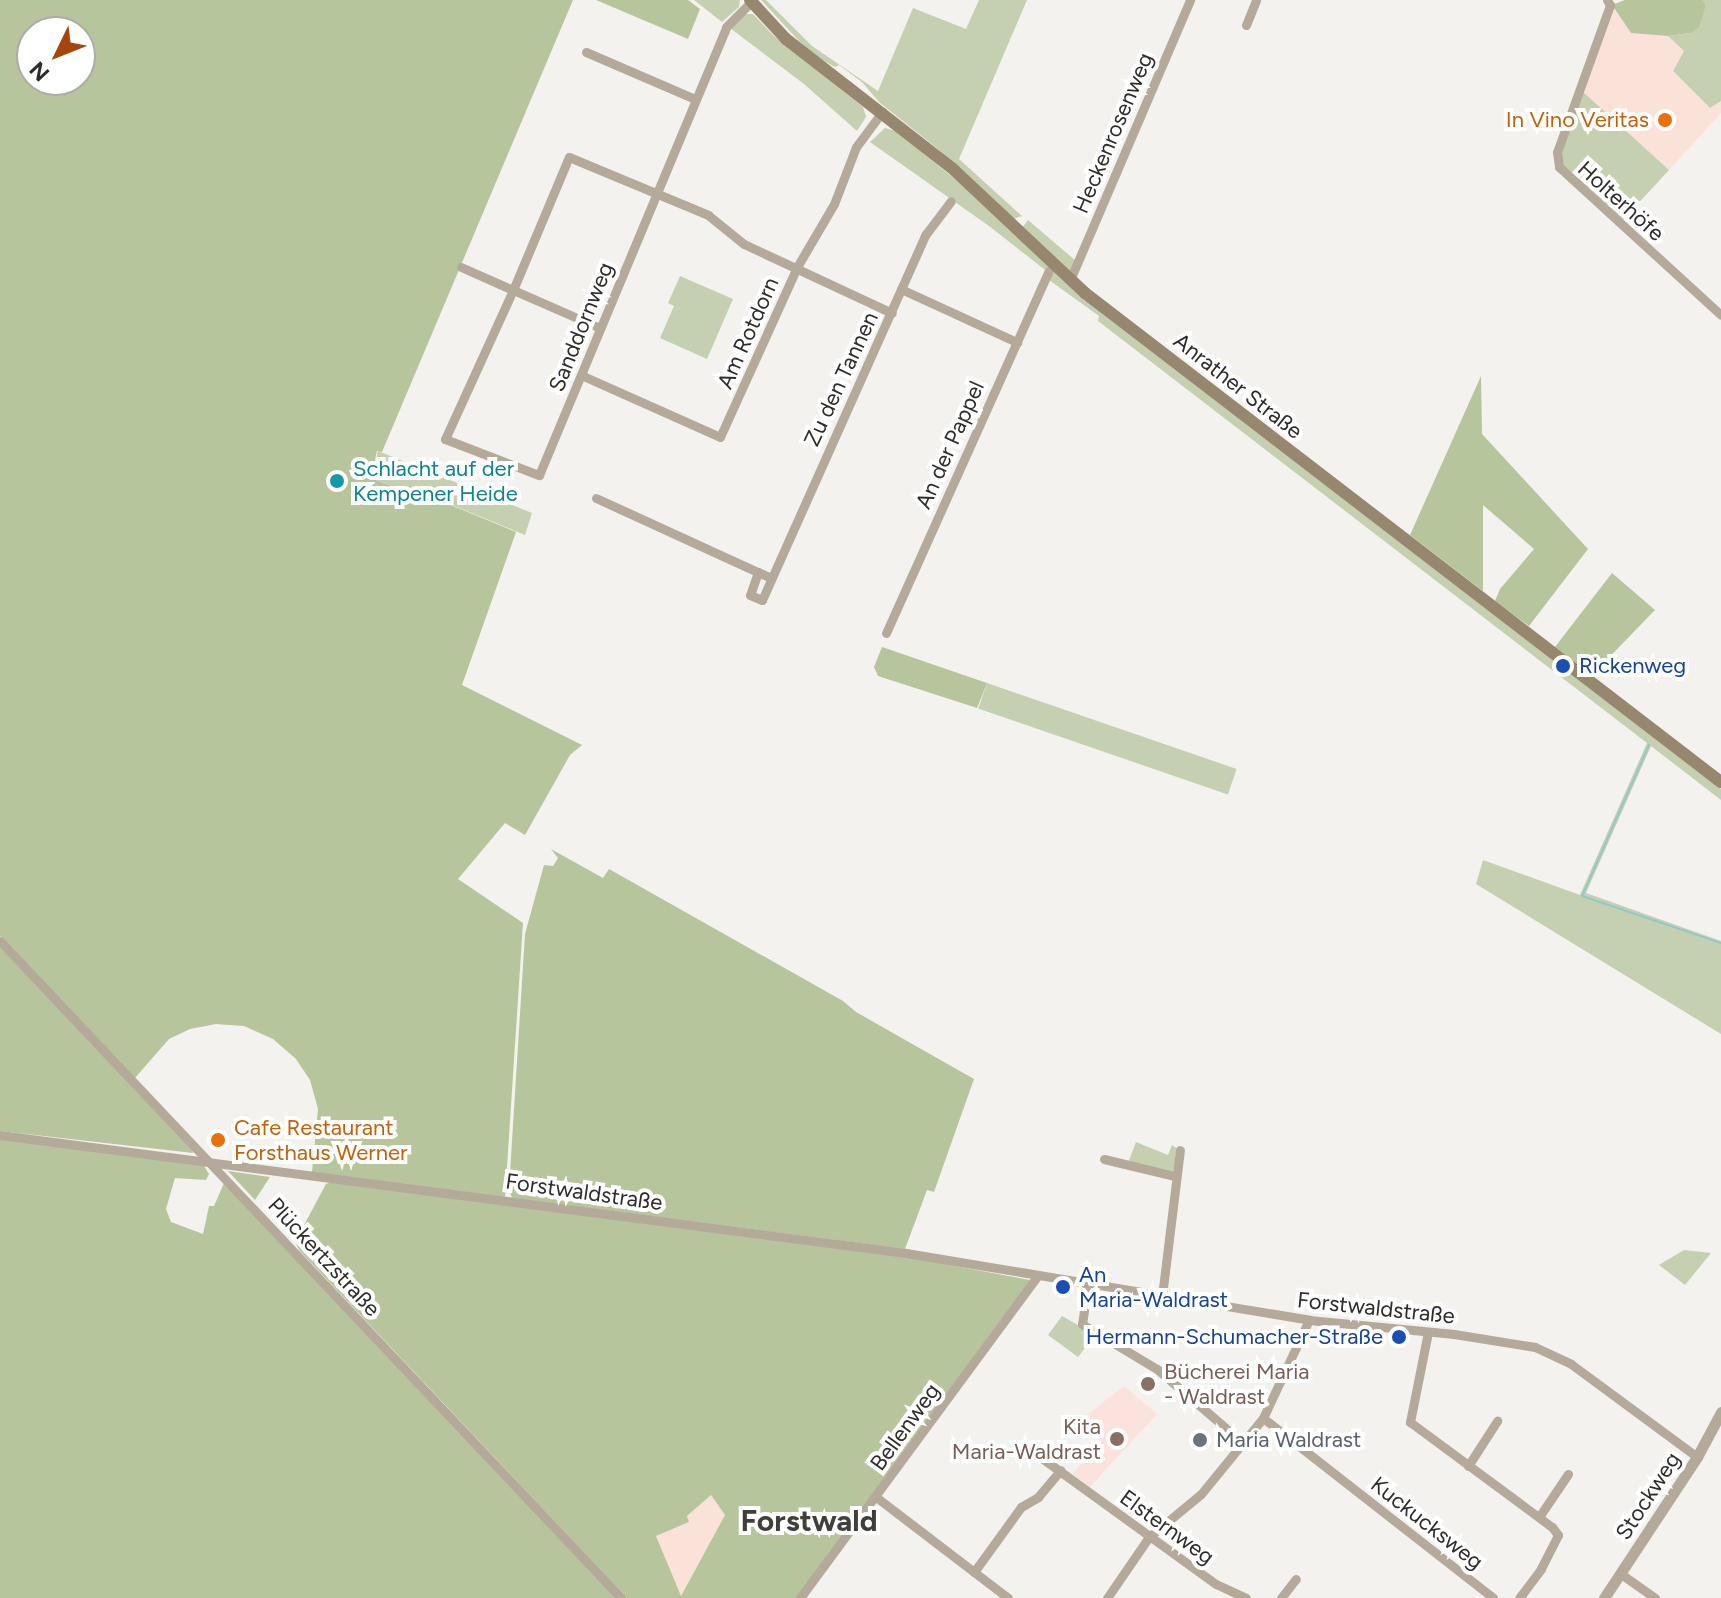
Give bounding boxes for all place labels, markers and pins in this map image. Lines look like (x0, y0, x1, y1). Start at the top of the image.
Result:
place label: In Vino Veritas (1506, 107, 1649, 133)
marker: In Vino Veritas (1656, 111, 1674, 129)
place label: Schlacht auf der Kempener Heide (353, 455, 518, 506)
marker: Schlacht auf der Kempener Heide (328, 472, 346, 490)
place label: Rickenweg (1579, 653, 1686, 679)
marker: Rickenweg (1554, 657, 1572, 675)
place label: Cafe Restaurant Forsthaus Werner (234, 1114, 407, 1166)
marker: Cafe Restaurant Forsthaus Werner (209, 1131, 227, 1149)
place label: An Maria-Waldrast (1079, 1261, 1228, 1312)
marker: An Maria-Waldrast (1054, 1278, 1072, 1296)
place label: Hermann-Schumacher-Straße (1086, 1324, 1383, 1350)
marker: Hermann-Schumacher-Straße (1390, 1328, 1408, 1346)
place label: Bücherei Maria - Waldrast (1164, 1358, 1309, 1410)
marker: Bücherei Maria - Waldrast (1139, 1375, 1157, 1393)
place label: Kita Maria-Waldrast (952, 1413, 1101, 1464)
place label: Maria Waldrast (1216, 1427, 1361, 1453)
marker: Kita Maria-Waldrast (1108, 1430, 1126, 1448)
marker: Maria Waldrast (1191, 1431, 1209, 1449)

